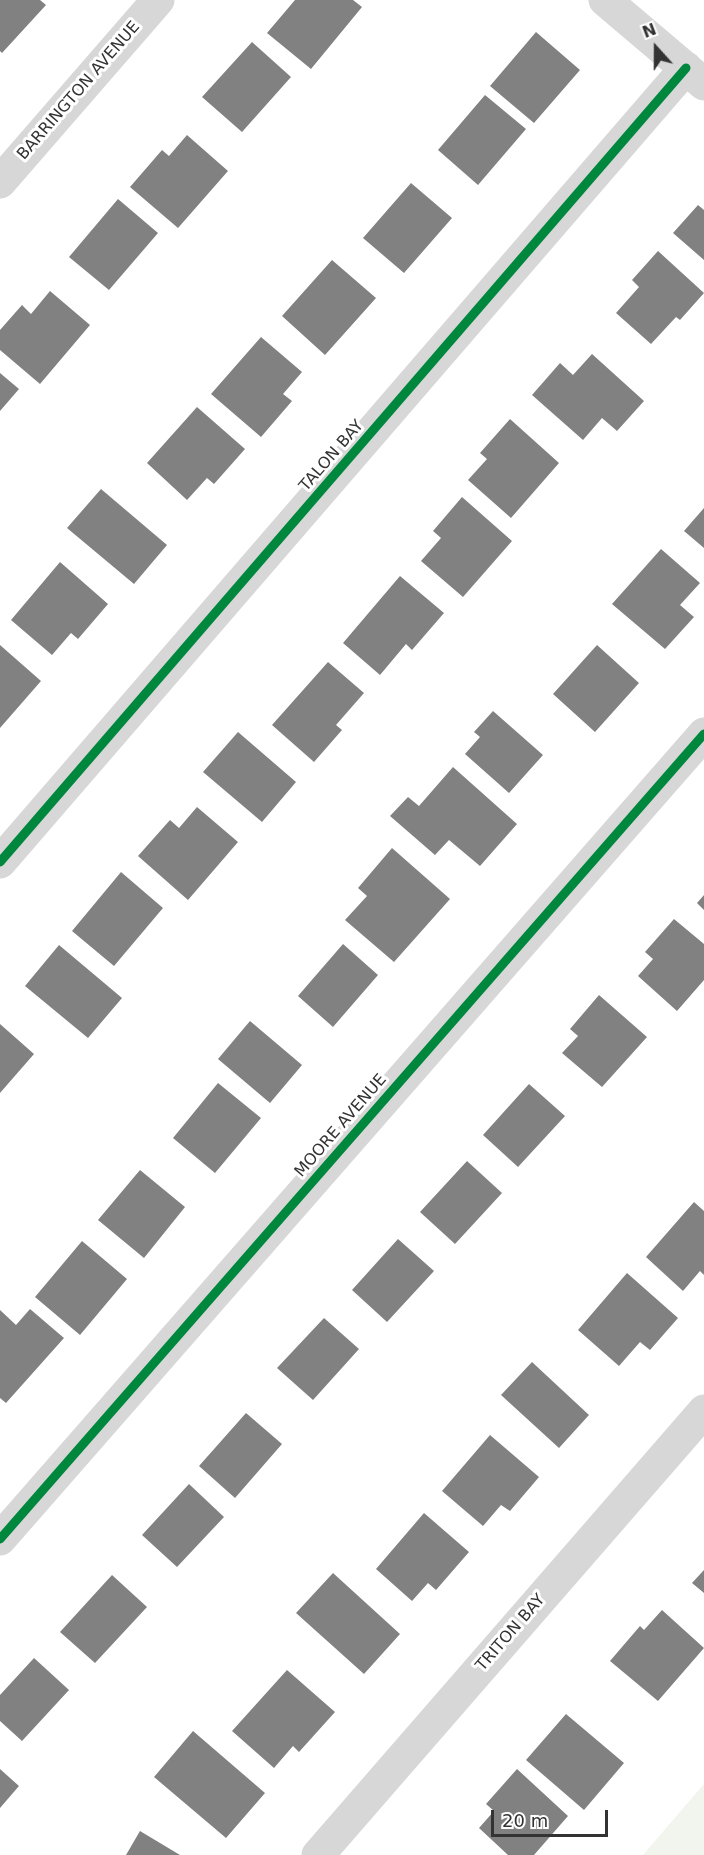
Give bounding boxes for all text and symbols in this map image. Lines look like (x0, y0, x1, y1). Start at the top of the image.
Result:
street label: BARRINGTON AVENUE (14, 18, 144, 164)
north arrow (626, 18, 686, 78)
text: N (640, 19, 659, 42)
street label: TALON BAY (296, 417, 368, 495)
street label: MOORE AVENUE (291, 1071, 391, 1181)
street label: TRITON BAY (472, 1591, 550, 1675)
scale bar (494, 1798, 611, 1836)
text: 20 m (502, 1810, 548, 1831)

